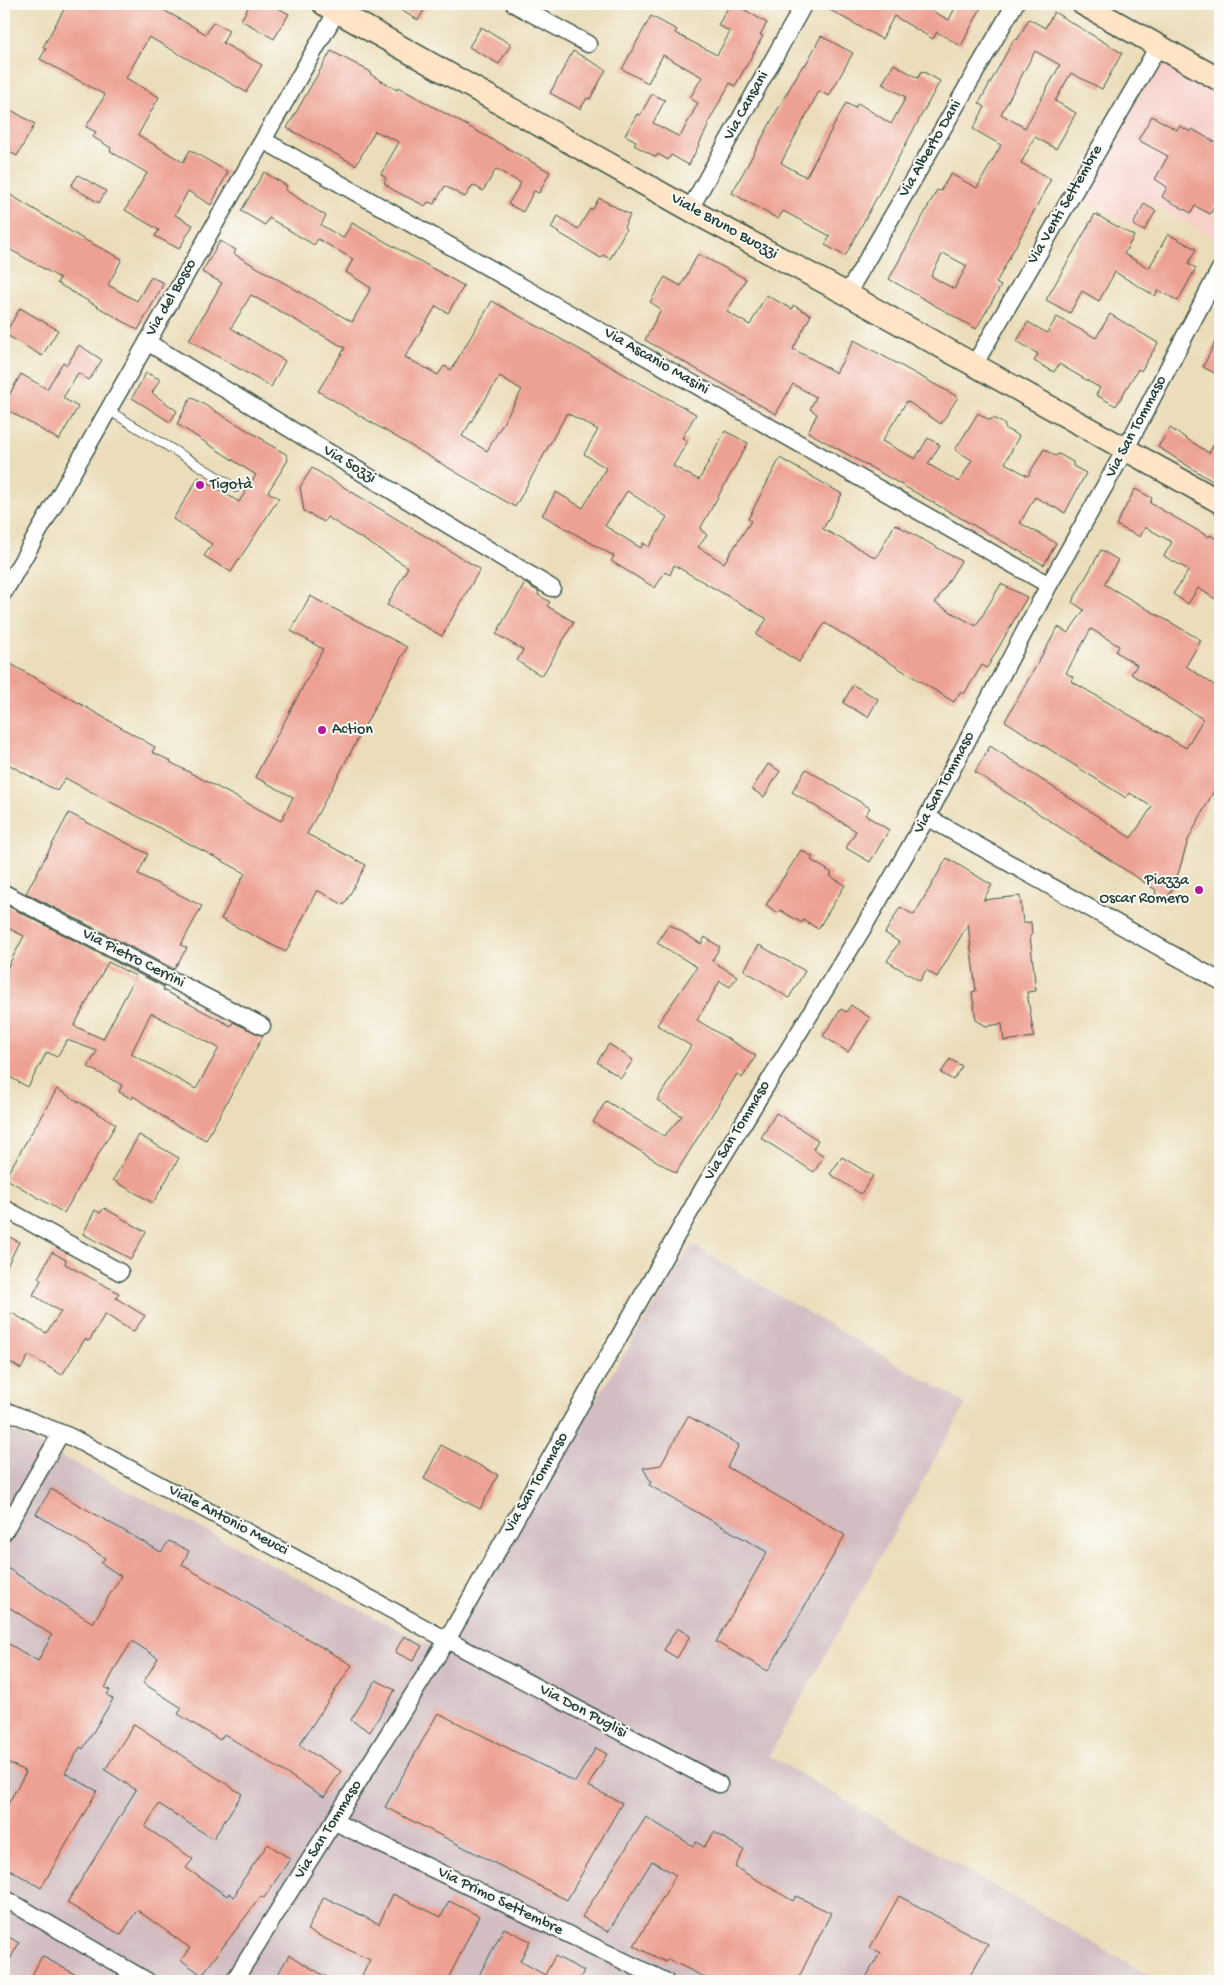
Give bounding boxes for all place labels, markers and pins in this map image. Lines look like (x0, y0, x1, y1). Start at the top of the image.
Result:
place label: Tigotà (209, 476, 254, 495)
marker: Tigotà (194, 479, 206, 491)
place label: Action (332, 721, 373, 740)
marker: Action (316, 724, 328, 736)
place label: Piazza Oscar Romero (1099, 872, 1190, 909)
marker: Piazza Oscar Romero (1193, 884, 1205, 896)

